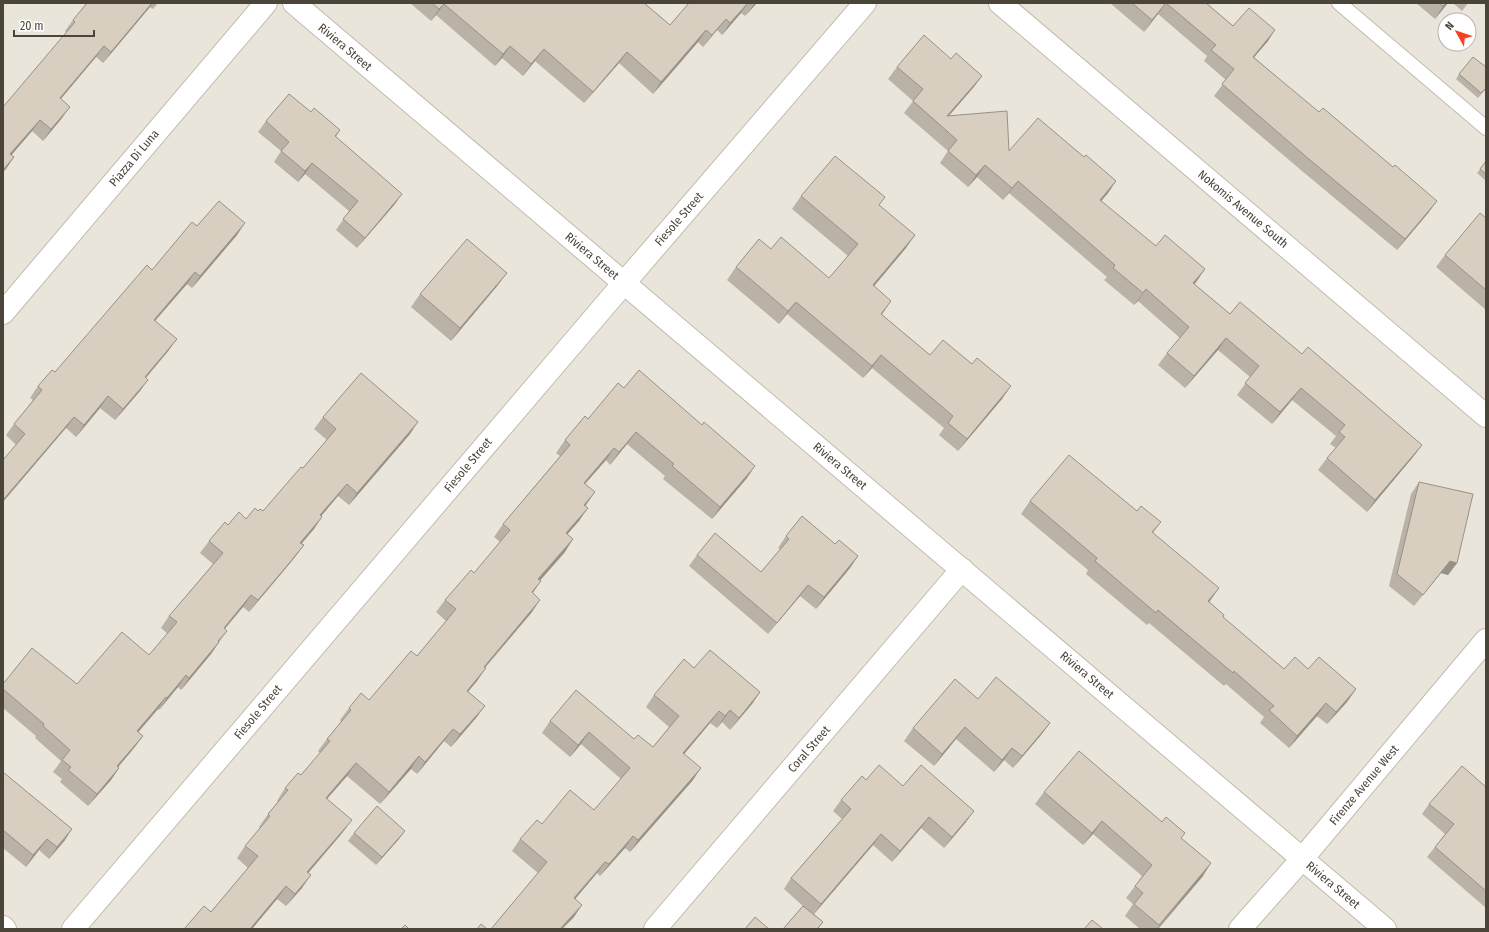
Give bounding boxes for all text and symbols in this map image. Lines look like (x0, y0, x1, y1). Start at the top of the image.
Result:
scale bar (14, 12, 94, 38)
north arrow (1437, 12, 1477, 52)
text: 20 m (20, 19, 44, 33)
text: N (1443, 19, 1457, 33)
street label: Riviera Street (315, 20, 375, 74)
street label: Piazza Di Luna (106, 127, 162, 189)
street label: Nokomis Avenue South (1195, 167, 1291, 251)
street label: Fiesole Street (652, 189, 706, 249)
street label: Riviera Street (562, 229, 622, 283)
street label: Fiesole Street (441, 435, 495, 495)
street label: Riviera Street (810, 439, 870, 493)
street label: Riviera Street (1057, 648, 1117, 702)
street label: Fiesole Street (231, 682, 285, 742)
street label: Coral Street (785, 723, 833, 775)
street label: Firenze Avenue West (1326, 742, 1402, 828)
street label: Riviera Street (1303, 858, 1363, 912)

